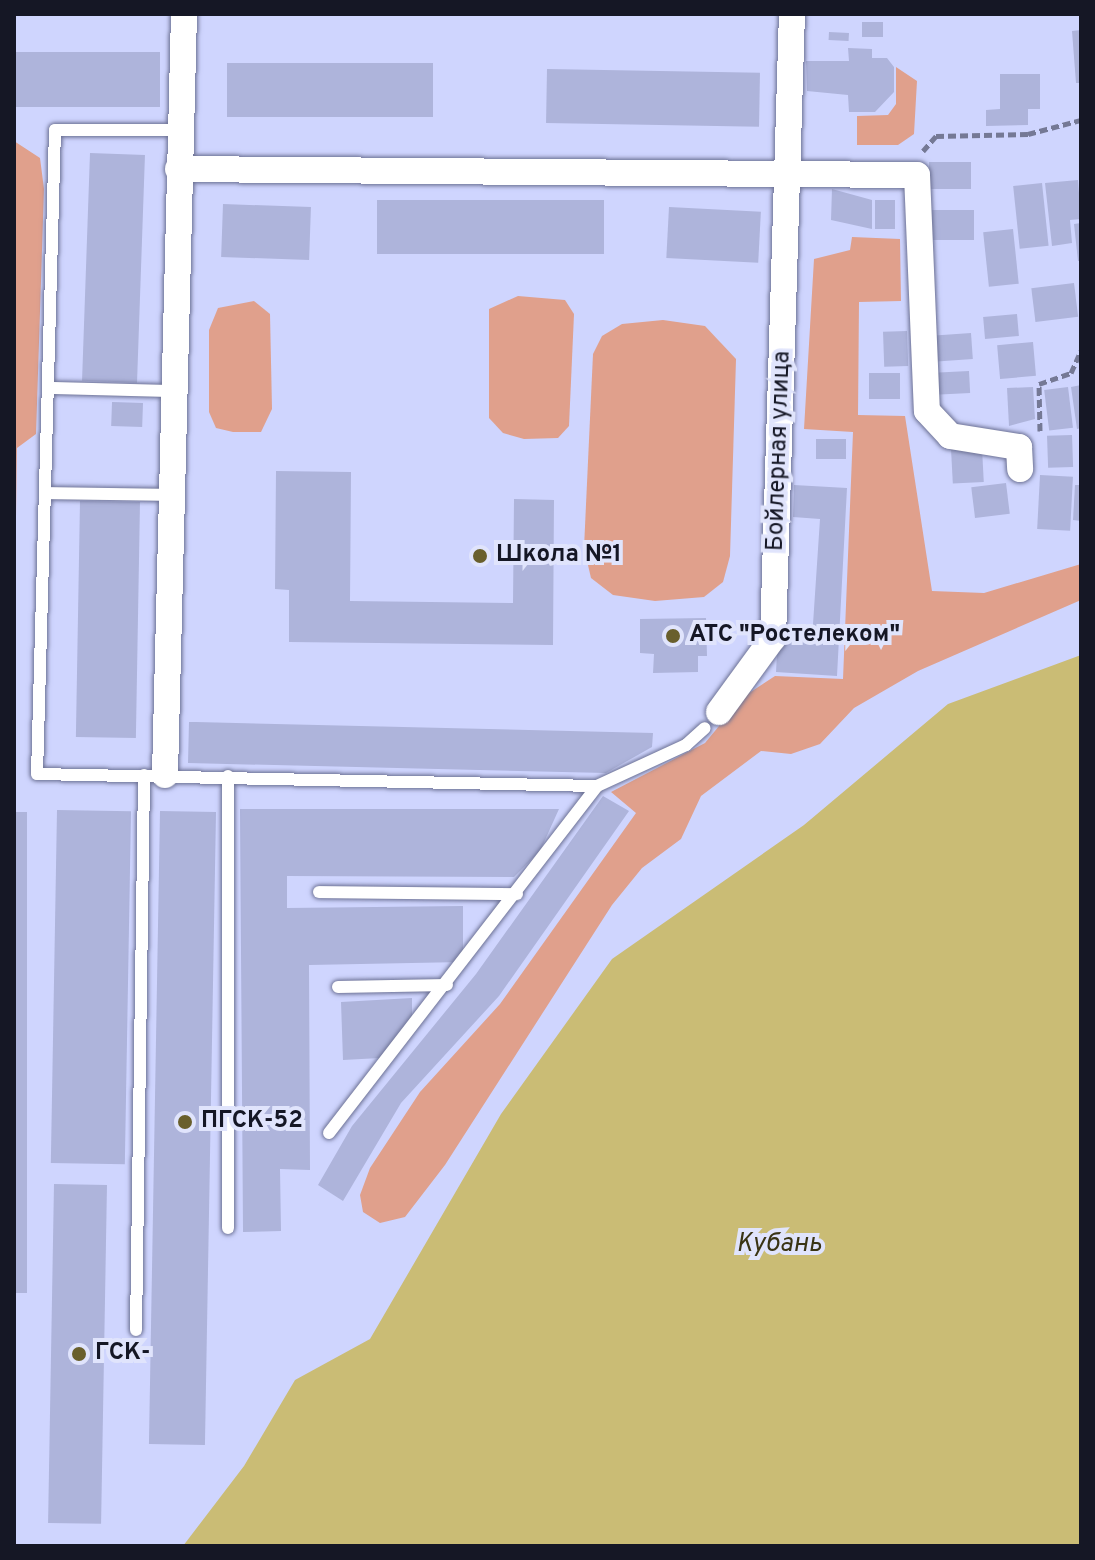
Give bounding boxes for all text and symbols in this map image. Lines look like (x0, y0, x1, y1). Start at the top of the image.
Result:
street label: Бойлерная улица (762, 350, 798, 552)
place label: Школа №1 (496, 542, 622, 570)
marker: Школа №1 (471, 547, 489, 565)
place label: АТС "Ростелеком" (689, 622, 900, 650)
marker: АТС "Ростелеком" (664, 627, 682, 645)
place label: ПГСК-52 (201, 1108, 303, 1136)
marker: ПГСК-52 (176, 1113, 194, 1131)
water label: Кубань (736, 1229, 822, 1261)
place label: ГСК- (95, 1340, 151, 1368)
marker: ГСК- (70, 1345, 88, 1363)

